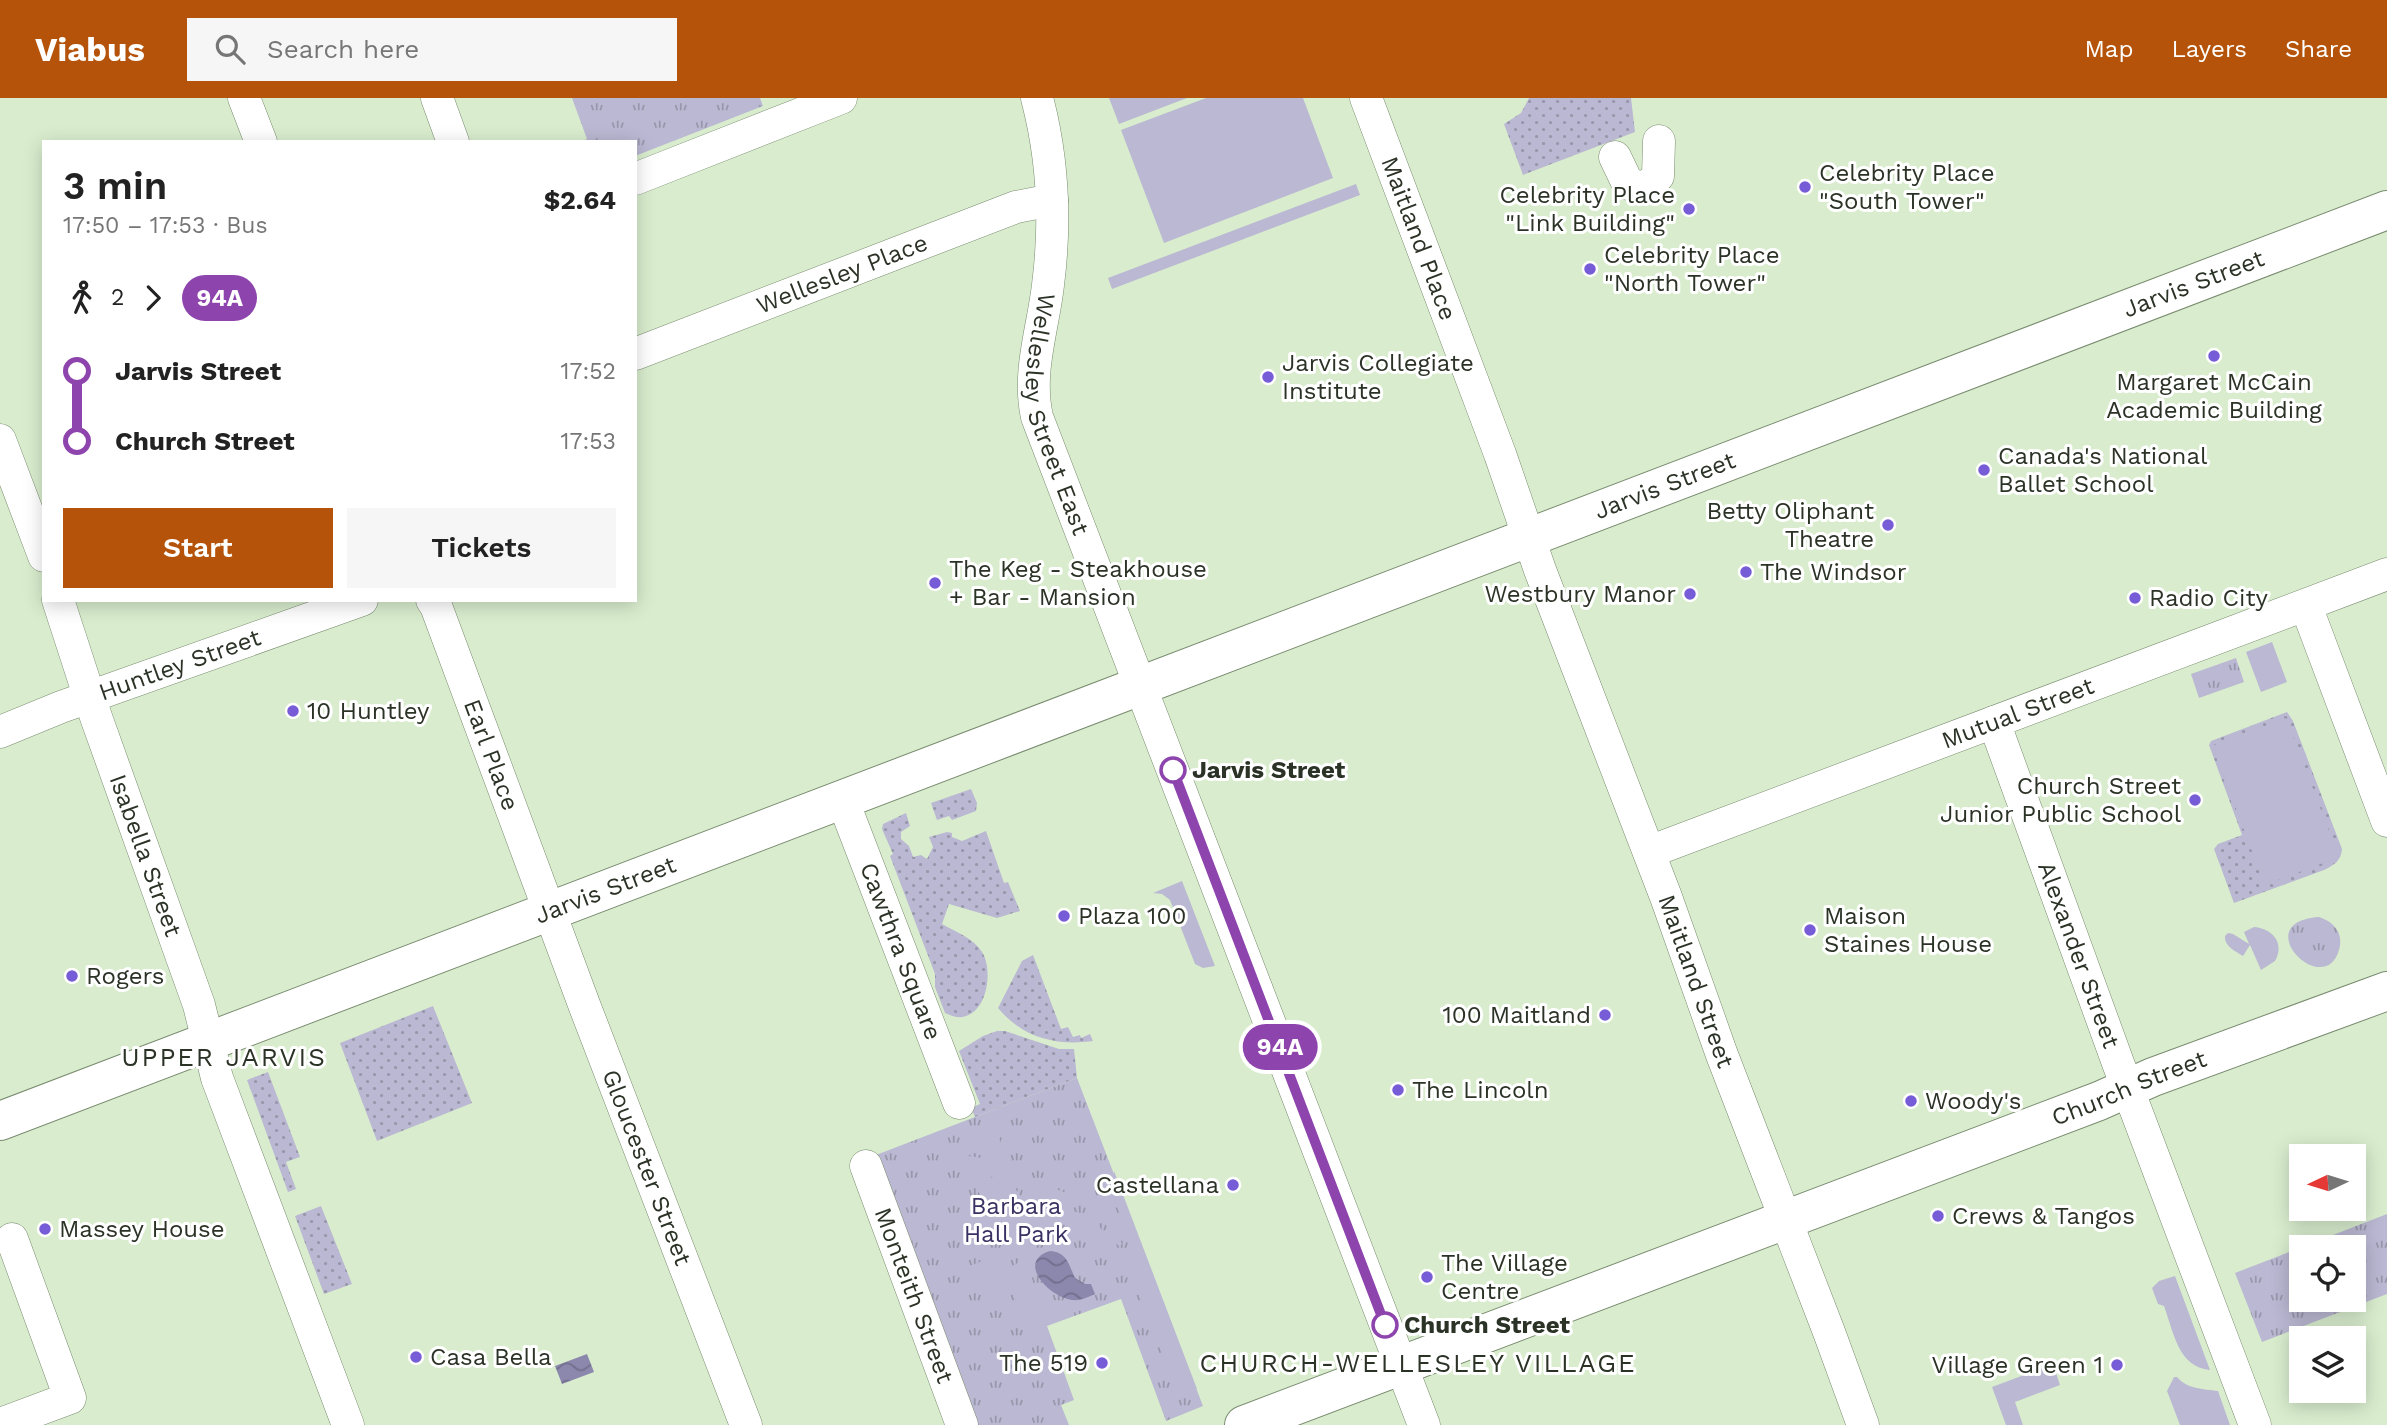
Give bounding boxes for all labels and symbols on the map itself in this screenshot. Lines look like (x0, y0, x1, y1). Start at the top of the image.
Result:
street label: Maitland Place (1375, 153, 1462, 324)
place label: Celebrity Place "South Tower" (1819, 159, 1995, 215)
marker: Celebrity Place "South Tower" (1797, 179, 1813, 195)
place label: Celebrity Place "Link Building" (1499, 181, 1675, 237)
marker: Celebrity Place "Link Building" (1681, 201, 1697, 217)
street label: Wellesley Place (753, 228, 932, 320)
place label: Celebrity Place "North Tower" (1604, 241, 1780, 297)
street label: Jarvis Street (2119, 244, 2268, 323)
marker: Celebrity Place "North Tower" (1582, 261, 1598, 277)
street label: Wellesley Street East (1020, 291, 1095, 539)
marker: Margaret McCain Academic Building (2206, 348, 2222, 364)
place label: Jarvis Collegiate Institute (1282, 349, 1474, 405)
place label: Margaret McCain Academic Building (2106, 368, 2322, 424)
marker: Jarvis Collegiate Institute (1260, 369, 1276, 385)
place label: Canada's National Ballet School (1998, 442, 2208, 498)
street label: Jarvis Street (1590, 446, 1739, 525)
marker: Canada's National Ballet School (1976, 462, 1992, 478)
place label: Betty Oliphant Theatre (1706, 497, 1874, 553)
marker: Betty Oliphant Theatre (1880, 517, 1896, 533)
place label: The Keg - Steakhouse + Bar - Mansion (949, 555, 1207, 611)
place label: The Windsor (1760, 558, 1907, 586)
marker: The Windsor (1738, 564, 1754, 580)
marker: The Keg - Steakhouse + Bar - Mansion (927, 575, 943, 591)
place label: Westbury Manor (1485, 580, 1676, 608)
place label: Radio City (2149, 584, 2268, 612)
marker: Westbury Manor (1682, 586, 1698, 602)
marker: Radio City (2127, 590, 2143, 606)
street label: Huntley Street (95, 623, 265, 706)
street label: Mutual Street (1938, 672, 2098, 755)
street label: Earl Place (458, 695, 525, 814)
place label: 10 Huntley (307, 697, 430, 725)
marker: 10 Huntley (285, 703, 301, 719)
place label: Jarvis Street (1192, 756, 1346, 784)
marker: Jarvis Street (1160, 757, 1186, 783)
street label: Isabella Street (104, 771, 187, 940)
place label: Church Street Junior Public School (1940, 772, 2182, 828)
marker: Church Street Junior Public School (2187, 792, 2203, 808)
street label: Jarvis Street (531, 850, 680, 930)
street label: Alexander Street (2032, 858, 2125, 1052)
street label: Cawthra Square (854, 859, 947, 1044)
street label: Maitland Street (1652, 891, 1740, 1072)
place label: Plaza 100 (1078, 902, 1186, 930)
place label: Maison Staines House (1824, 902, 1992, 958)
marker: Plaza 100 (1056, 908, 1072, 924)
marker: Maison Staines House (1802, 922, 1818, 938)
place label: Rogers (86, 962, 165, 990)
marker: Rogers (64, 968, 80, 984)
place label: 100 Maitland (1442, 1001, 1591, 1029)
marker: 100 Maitland (1597, 1007, 1613, 1023)
line badge: 94A (1240, 1024, 1320, 1070)
district label: UPPER JARVIS (121, 1042, 327, 1072)
street label: Church Street (2048, 1045, 2210, 1132)
street label: Gloucester Street (596, 1066, 697, 1269)
place label: The Lincoln (1412, 1076, 1549, 1104)
marker: The Lincoln (1390, 1082, 1406, 1098)
place label: Woody's (1925, 1087, 2021, 1115)
marker: Woody's (1903, 1093, 1919, 1109)
north arrow (2289, 1144, 2366, 1222)
place label: Castellana (1096, 1171, 1219, 1199)
marker: Castellana (1225, 1177, 1241, 1193)
park label: Barbara Hall Park (964, 1192, 1069, 1248)
place label: Crews & Tangos (1952, 1202, 2135, 1230)
street label: Monteith Street (869, 1204, 959, 1387)
marker: Crews & Tangos (1930, 1208, 1946, 1224)
place label: Massey House (59, 1215, 225, 1243)
marker: Massey House (37, 1221, 53, 1237)
place label: The Village Centre (1441, 1249, 1568, 1305)
marker: The Village Centre (1419, 1269, 1435, 1285)
place label: Church Street (1404, 1311, 1570, 1339)
marker: Church Street (1372, 1312, 1398, 1338)
place label: Casa Bella (430, 1343, 552, 1371)
district label: CHURCH-WELLESLEY VILLAGE (1199, 1348, 1637, 1378)
marker: Casa Bella (408, 1349, 424, 1365)
place label: The 519 (999, 1349, 1088, 1377)
place label: Village Green 1 (1932, 1351, 2103, 1379)
marker: The 519 (1094, 1355, 1110, 1371)
marker: Village Green 1 (2109, 1357, 2125, 1373)

